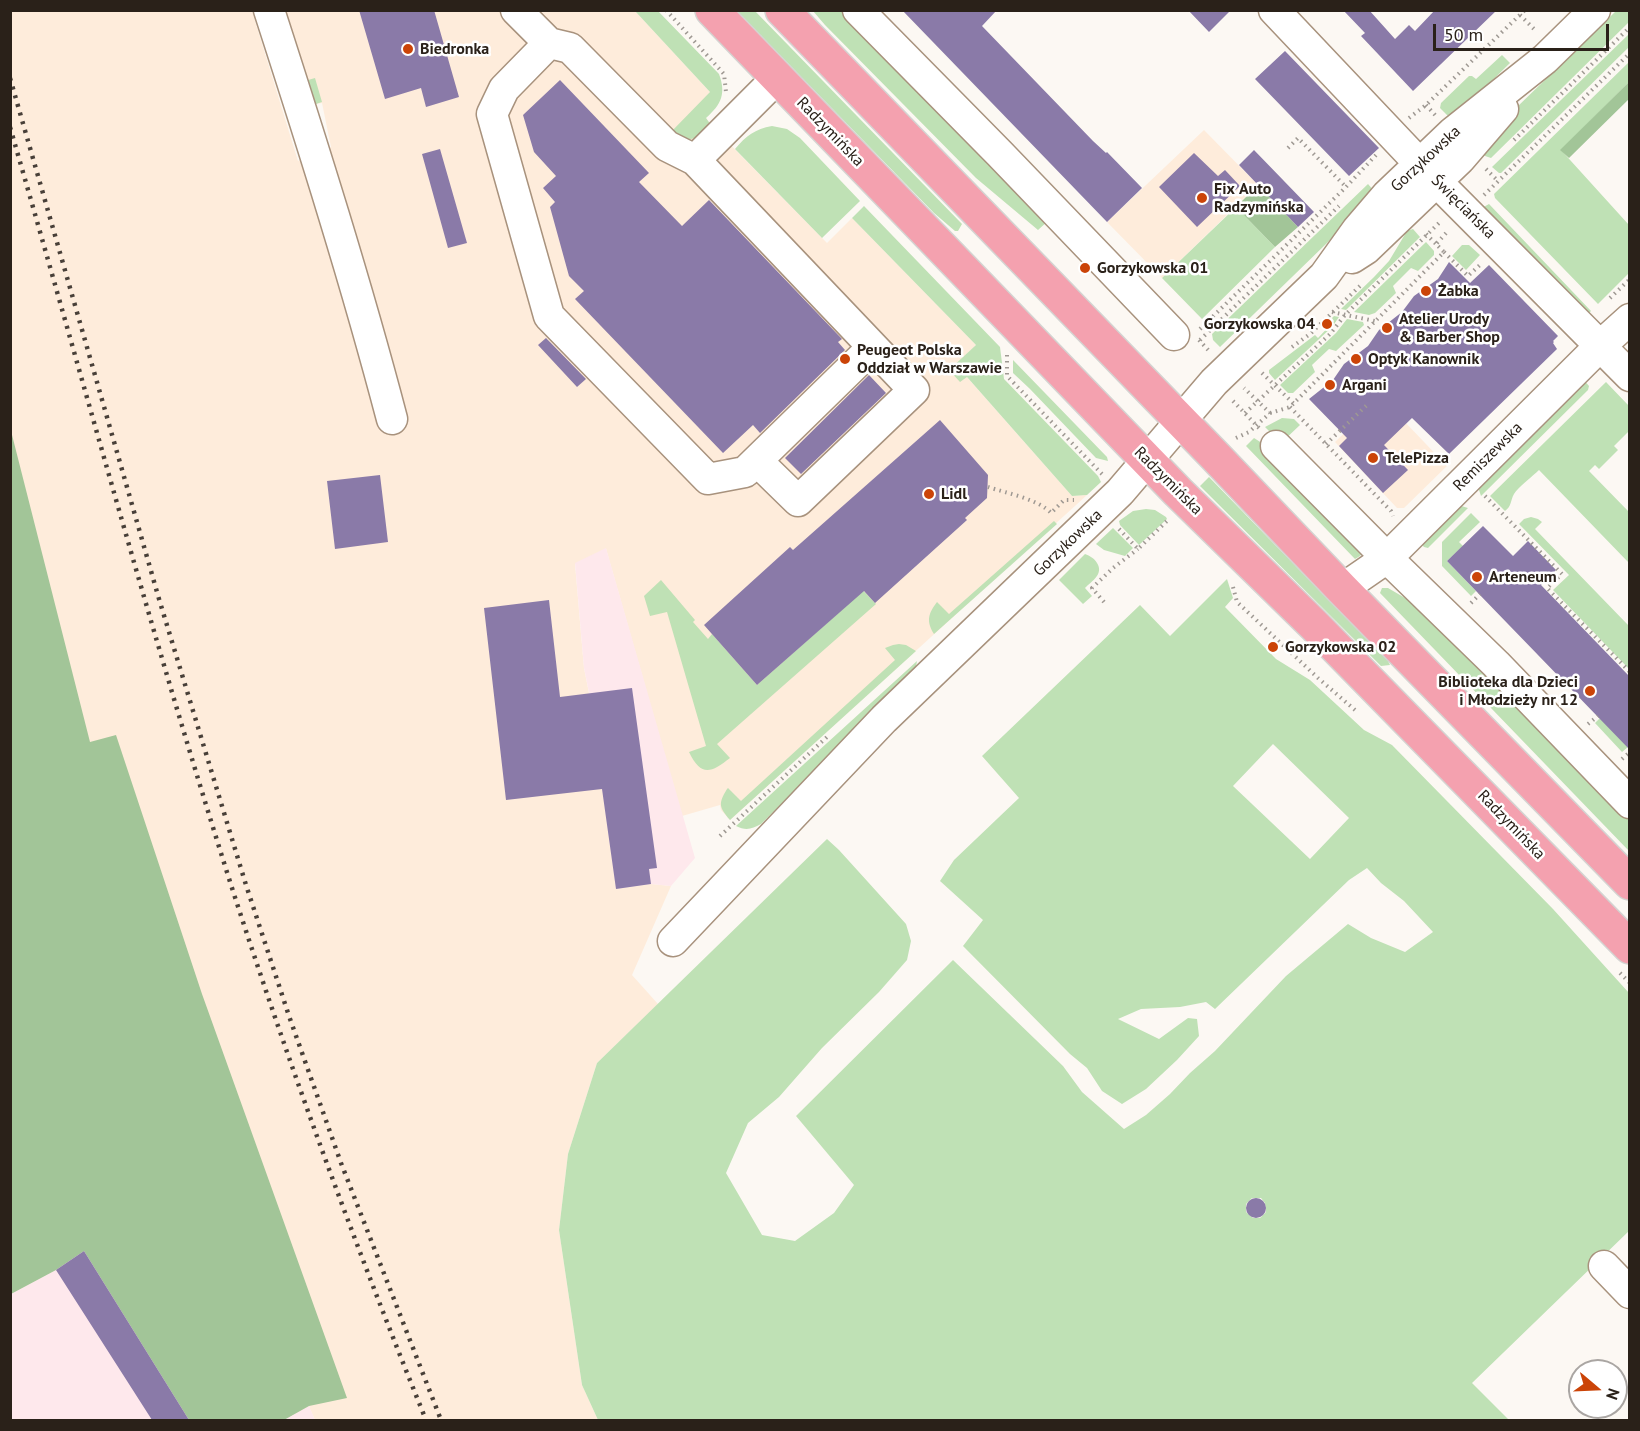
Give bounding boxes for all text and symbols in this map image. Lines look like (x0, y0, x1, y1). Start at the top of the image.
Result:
scale bar (1436, 12, 1612, 50)
text: 50 m (1444, 23, 1483, 46)
place label: Biedronka (420, 39, 489, 59)
marker: Biedronka (401, 42, 415, 56)
street label: Radzymińska (792, 93, 868, 171)
street label: Gorzykowska (1387, 122, 1465, 196)
street label: Święciańska (1427, 171, 1499, 243)
place label: Fix Auto Radzymińska (1214, 179, 1304, 217)
marker: Fix Auto Radzymińska (1195, 191, 1209, 205)
place label: Gorzykowska 01 (1097, 258, 1208, 278)
marker: Gorzykowska 01 (1078, 261, 1092, 275)
place label: Żabka (1438, 281, 1479, 301)
marker: Żabka (1419, 284, 1433, 298)
place label: Atelier Urody & Barber Shop (1399, 309, 1500, 347)
place label: Gorzykowska 04 (1204, 314, 1315, 334)
marker: Gorzykowska 04 (1320, 317, 1334, 331)
marker: Atelier Urody & Barber Shop (1380, 321, 1394, 335)
place label: Peugeot Polska Oddział w Warszawie (857, 340, 1002, 378)
place label: Optyk Kanownik (1368, 349, 1479, 369)
marker: Peugeot Polska Oddział w Warszawie (838, 352, 852, 366)
marker: Optyk Kanownik (1349, 352, 1363, 366)
place label: Argani (1342, 375, 1387, 395)
marker: Argani (1323, 378, 1337, 392)
street label: Remiszewska (1449, 418, 1527, 496)
street label: Radzymińska (1130, 443, 1206, 519)
place label: TelePizza (1385, 448, 1449, 468)
marker: TelePizza (1366, 451, 1380, 465)
place label: Lidl (941, 484, 967, 504)
marker: Lidl (922, 487, 936, 501)
street label: Gorzykowska (1030, 505, 1106, 581)
place label: Arteneum (1489, 567, 1557, 587)
marker: Arteneum (1470, 570, 1484, 584)
place label: Gorzykowska 02 (1285, 637, 1396, 657)
marker: Gorzykowska 02 (1266, 640, 1280, 654)
place label: Biblioteka dla Dzieci i Młodzieży nr 12 (1438, 672, 1578, 710)
marker: Biblioteka dla Dzieci i Młodzieży nr 12 (1583, 684, 1597, 698)
street label: Radzymińska (1473, 786, 1549, 864)
north arrow (1568, 1359, 1628, 1419)
text: N (1602, 1386, 1624, 1402)

